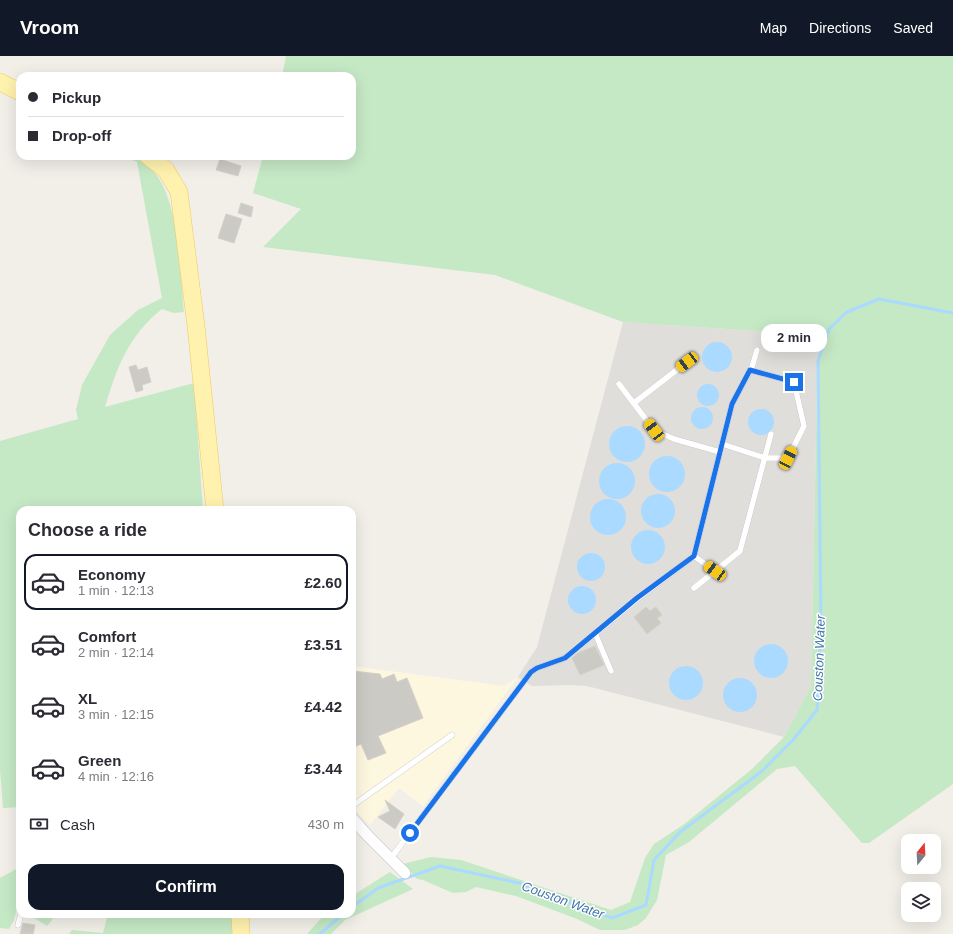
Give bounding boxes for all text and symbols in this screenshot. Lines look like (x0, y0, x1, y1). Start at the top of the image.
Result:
text: Vroom (20, 17, 79, 38)
text: Map (760, 20, 787, 36)
text: Directions (809, 20, 871, 36)
text: Saved (893, 20, 933, 36)
text: Pickup (52, 89, 101, 106)
text: Drop-off (52, 127, 111, 144)
callout: 2 min (761, 324, 827, 352)
text: 2 min (777, 330, 811, 345)
car (674, 350, 700, 374)
route end (785, 373, 803, 391)
car (642, 417, 666, 443)
car (777, 445, 799, 471)
text: Choose a ride (28, 520, 147, 540)
car (702, 559, 728, 583)
icon: car (30, 564, 66, 600)
text: Economy (78, 566, 146, 583)
text: £2.60 (304, 574, 342, 591)
text: 1 min · 12:13 (78, 583, 154, 598)
water label: Couston Water (810, 614, 828, 701)
icon: car (30, 626, 66, 662)
text: Comfort (78, 628, 136, 645)
text: £3.51 (304, 636, 342, 653)
text: 2 min · 12:14 (78, 645, 154, 660)
icon: car (30, 688, 66, 724)
text: XL (78, 690, 97, 707)
text: £4.42 (304, 698, 342, 715)
text: 3 min · 12:15 (78, 707, 154, 722)
icon: car (30, 750, 66, 786)
text: Green (78, 752, 121, 769)
text: £3.44 (304, 760, 342, 777)
text: 4 min · 12:16 (78, 769, 154, 784)
icon: cash (28, 813, 50, 835)
text: Cash (60, 816, 95, 833)
text: 430 m (308, 817, 344, 832)
route start (401, 824, 419, 842)
north arrow (901, 834, 941, 874)
map controls (901, 834, 941, 922)
button: Confirm (28, 864, 344, 910)
water label: Couston Water (520, 878, 607, 922)
button: layers (901, 882, 941, 922)

